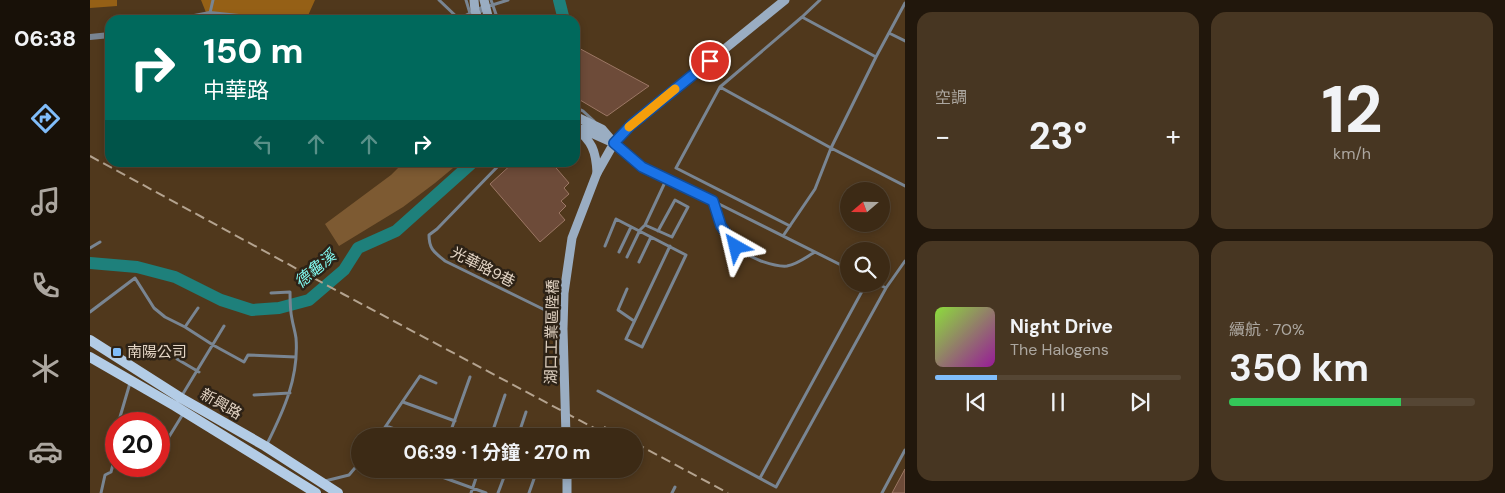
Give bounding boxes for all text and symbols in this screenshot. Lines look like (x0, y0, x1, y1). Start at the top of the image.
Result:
text: 06:38 (14, 24, 76, 53)
text: 150 m (203, 28, 303, 74)
icon: right (120, 35, 185, 100)
pin (689, 40, 731, 82)
icon: arrive (696, 47, 724, 75)
text: 12 (1321, 68, 1383, 152)
text: 中華路 (203, 76, 269, 105)
text: 空調 (935, 87, 967, 108)
icon: directions (28, 101, 63, 136)
text: 23° (1029, 111, 1087, 161)
text: − (935, 118, 950, 155)
text: + (1166, 118, 1181, 155)
icon: left (249, 130, 277, 158)
icon: ahead (302, 130, 330, 158)
icon: ahead (355, 130, 383, 158)
icon: right (408, 130, 436, 158)
text: km/h (1333, 143, 1371, 164)
north arrow (840, 182, 890, 232)
map controls (840, 182, 890, 292)
icon: music (28, 184, 63, 219)
position arrow (709, 220, 761, 272)
street label: 光華路9巷 (448, 242, 518, 292)
button: search (840, 242, 890, 292)
water label: 德龜溪 (290, 244, 342, 292)
icon: phone (28, 268, 63, 303)
street label: 湖口工業區陸橋 (541, 279, 563, 385)
text: Night Drive (1010, 314, 1113, 339)
text: 續航 · 70% (1229, 319, 1305, 340)
text: The Halogens (1010, 339, 1109, 360)
place label: 南陽公司 (127, 342, 187, 362)
text: 350 km (1229, 343, 1369, 393)
marker: 南陽公司 (111, 346, 123, 358)
icon: climate (28, 351, 63, 386)
street label: 新興路 (197, 384, 245, 424)
icon: previous (962, 388, 990, 416)
icon: pause (1044, 388, 1072, 416)
icon: next (1126, 388, 1154, 416)
speed limit sign: 20 (105, 412, 170, 477)
icon: car (28, 434, 63, 469)
text: 06:39 · 1 分鐘 · 270 m (404, 440, 590, 465)

